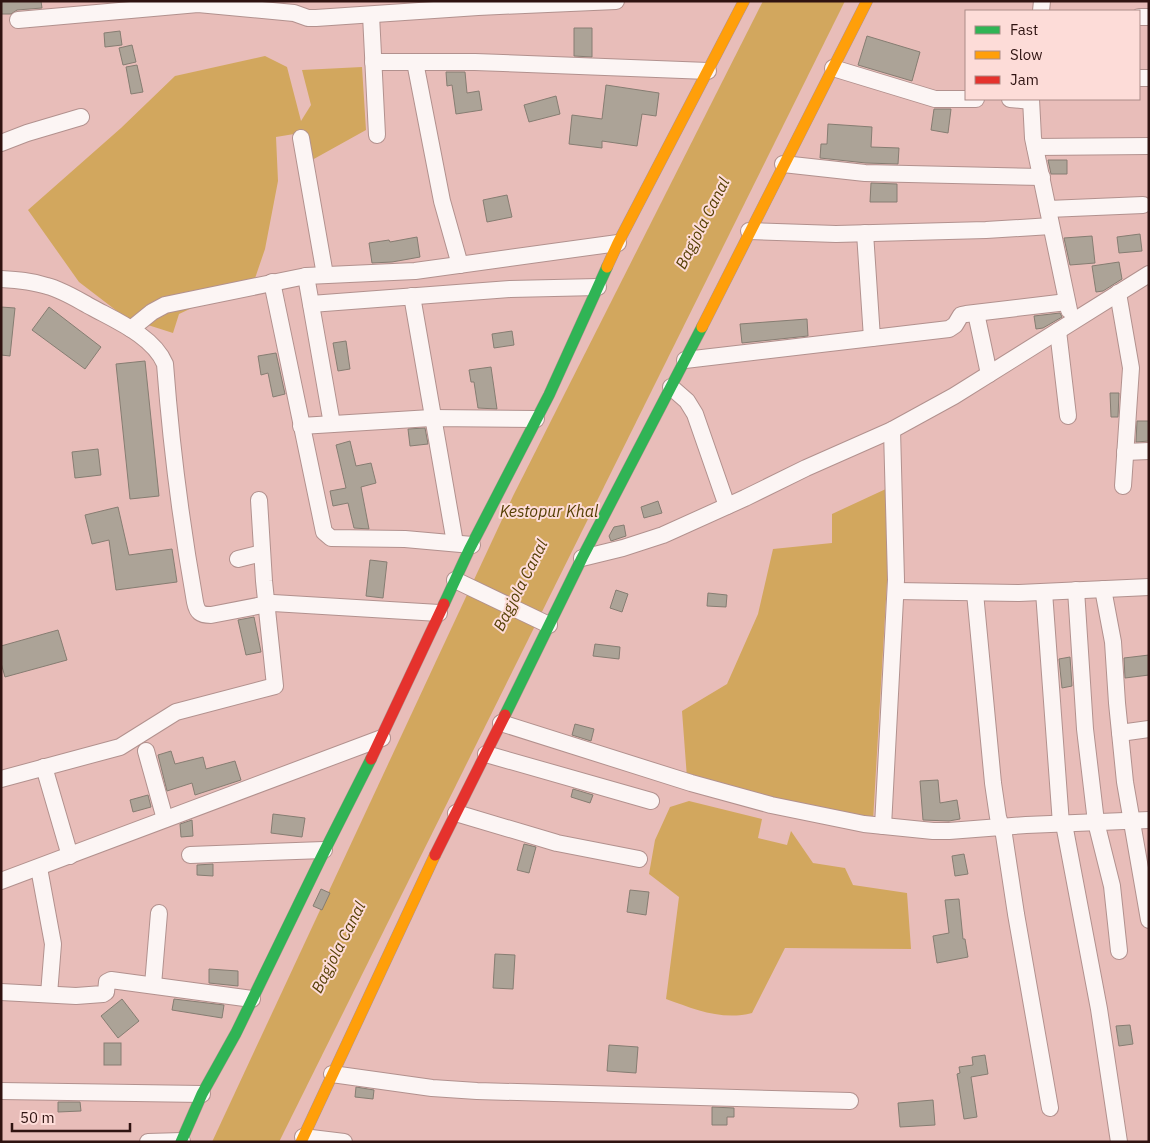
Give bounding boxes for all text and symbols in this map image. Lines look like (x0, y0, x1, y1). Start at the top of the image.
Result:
legend (965, 10, 1140, 100)
text: Fast (1010, 20, 1038, 39)
text: Slow (1010, 45, 1043, 64)
text: Jam (1010, 70, 1039, 89)
water label: Bagjola Canal (670, 173, 734, 272)
water label: Kestopur Khal (500, 501, 599, 521)
water label: Bagjola Canal (488, 535, 552, 634)
water label: Bagjola Canal (306, 897, 370, 996)
scale bar (12, 1100, 130, 1132)
text: 50 m (20, 1108, 55, 1127)

